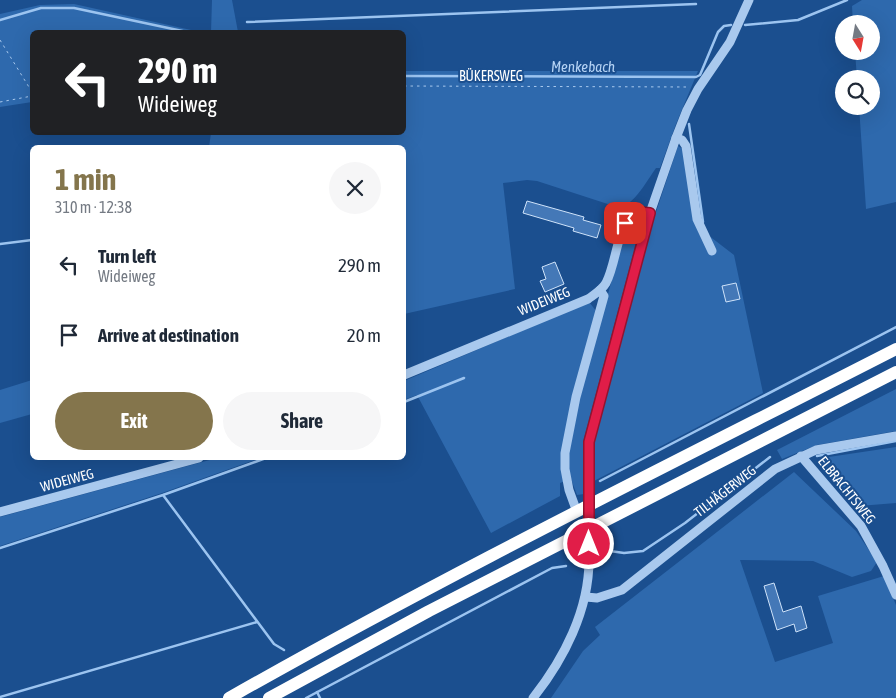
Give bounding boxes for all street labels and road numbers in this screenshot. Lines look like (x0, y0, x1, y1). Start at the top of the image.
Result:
street label: BÜKERSWEG (459, 68, 523, 84)
street label: WIDEIWEG (516, 283, 572, 319)
street label: ELBRACHTSWEG (815, 453, 879, 527)
street label: TILHÄGERWEG (691, 462, 759, 520)
street label: WIDEIWEG (39, 465, 95, 495)

